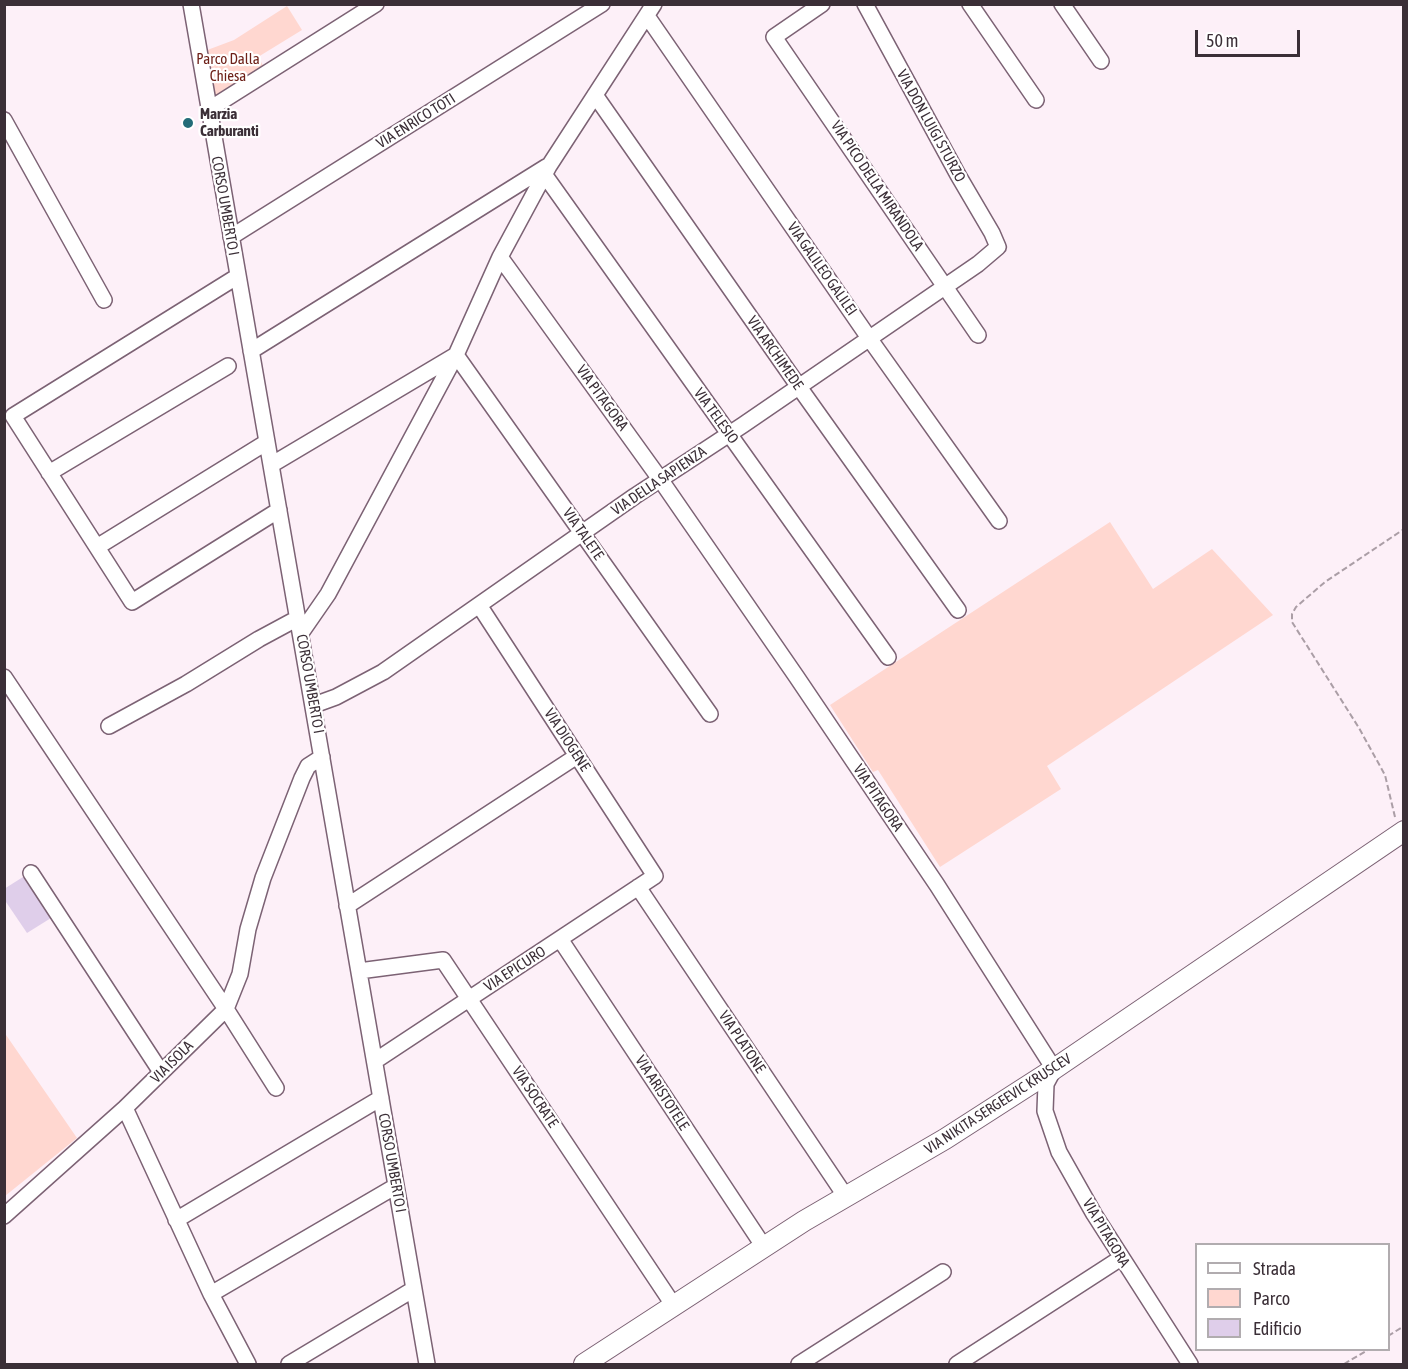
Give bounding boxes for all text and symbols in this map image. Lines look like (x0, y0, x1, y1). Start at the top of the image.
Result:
scale bar (1198, 18, 1303, 56)
text: 50 m (1206, 30, 1238, 51)
park label: Parco Dalla Chiesa (196, 50, 260, 85)
street label: VIA DON LUIGI STURZO (893, 67, 969, 185)
street label: VIA ENRICO TOTI (373, 90, 459, 152)
place label: Marzia Carburanti (200, 105, 259, 140)
marker: Marzia Carburanti (181, 116, 195, 130)
street label: VIA PICO DELLA MIRANDOLA (827, 118, 927, 254)
street label: CORSO UMBERTO I (207, 155, 243, 257)
street label: VIA GALILEO GALILEI (783, 219, 861, 319)
street label: VIA ARCHIMEDE (743, 313, 807, 393)
street label: VIA PITAGORA (572, 362, 632, 434)
street label: VIA TELESIO (690, 385, 742, 447)
street label: VIA DELLA SAPIENZA (608, 443, 710, 519)
street label: VIA TALETE (559, 505, 607, 563)
street label: CORSO UMBERTO I (292, 633, 328, 735)
street label: VIA DIOGENE (540, 705, 594, 775)
street label: VIA PITAGORA (849, 761, 907, 835)
street label: VIA EPICURO (481, 942, 549, 996)
street label: VIA PLATONE (715, 1008, 769, 1076)
street label: VIA ISOLA (147, 1037, 197, 1087)
street label: VIA NIKITA SERGEEVIC KRUSCEV (921, 1050, 1075, 1158)
street label: VIA ARISTOTELE (631, 1052, 693, 1134)
street label: VIA SOCRATE (508, 1063, 562, 1131)
street label: CORSO UMBERTO I (374, 1112, 410, 1214)
street label: VIA PITAGORA (1079, 1196, 1133, 1270)
legend (1195, 1243, 1390, 1351)
text: Strada (1253, 1258, 1296, 1279)
text: Parco (1253, 1288, 1290, 1309)
text: Edificio (1253, 1318, 1302, 1339)

